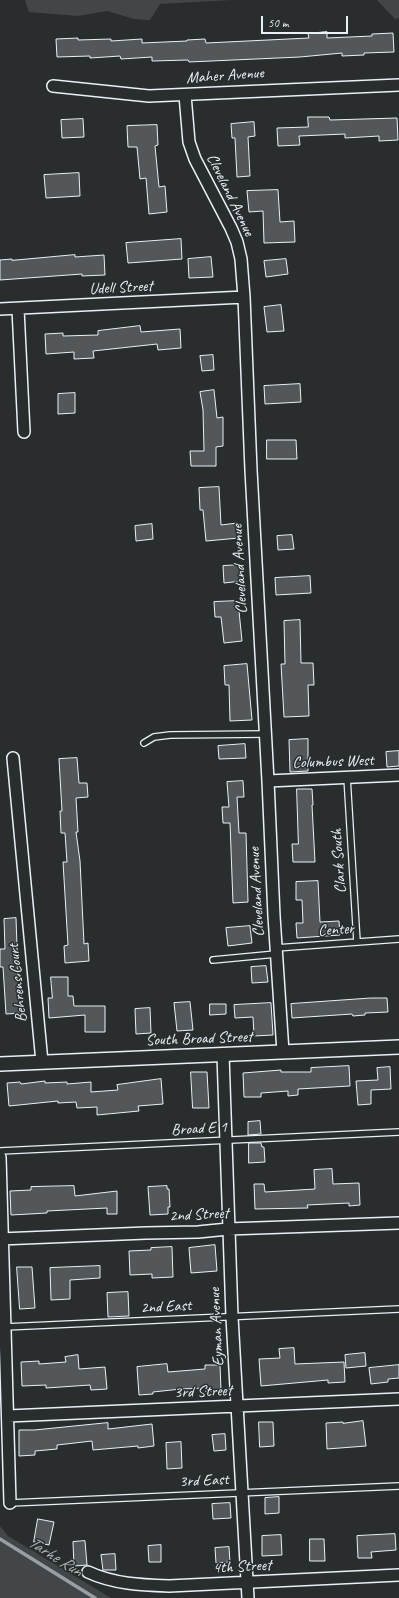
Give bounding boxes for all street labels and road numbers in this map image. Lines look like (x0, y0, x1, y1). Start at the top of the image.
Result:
street label: Maher Avenue (186, 64, 264, 88)
street label: Cleveland Avenue (202, 151, 258, 239)
street label: Udell Street (89, 277, 153, 299)
street label: Cleveland Avenue (228, 524, 252, 614)
street label: Columbus West (292, 751, 374, 773)
street label: Clark South (327, 828, 351, 894)
street label: Cleveland Avenue (245, 847, 269, 937)
street label: Center (317, 919, 355, 941)
street label: Behrens Court (4, 943, 32, 1023)
street label: South Broad Street (145, 1028, 253, 1050)
street label: Broad E 1 (171, 1118, 227, 1140)
street label: 2nd Street (169, 1204, 229, 1226)
street label: Eyman Avenue (205, 1287, 229, 1367)
street label: 2nd East (140, 1296, 192, 1318)
street label: 3rd Street (174, 1381, 232, 1403)
street label: 3rd East (179, 1470, 229, 1492)
street label: 4th Street (212, 1556, 272, 1578)

